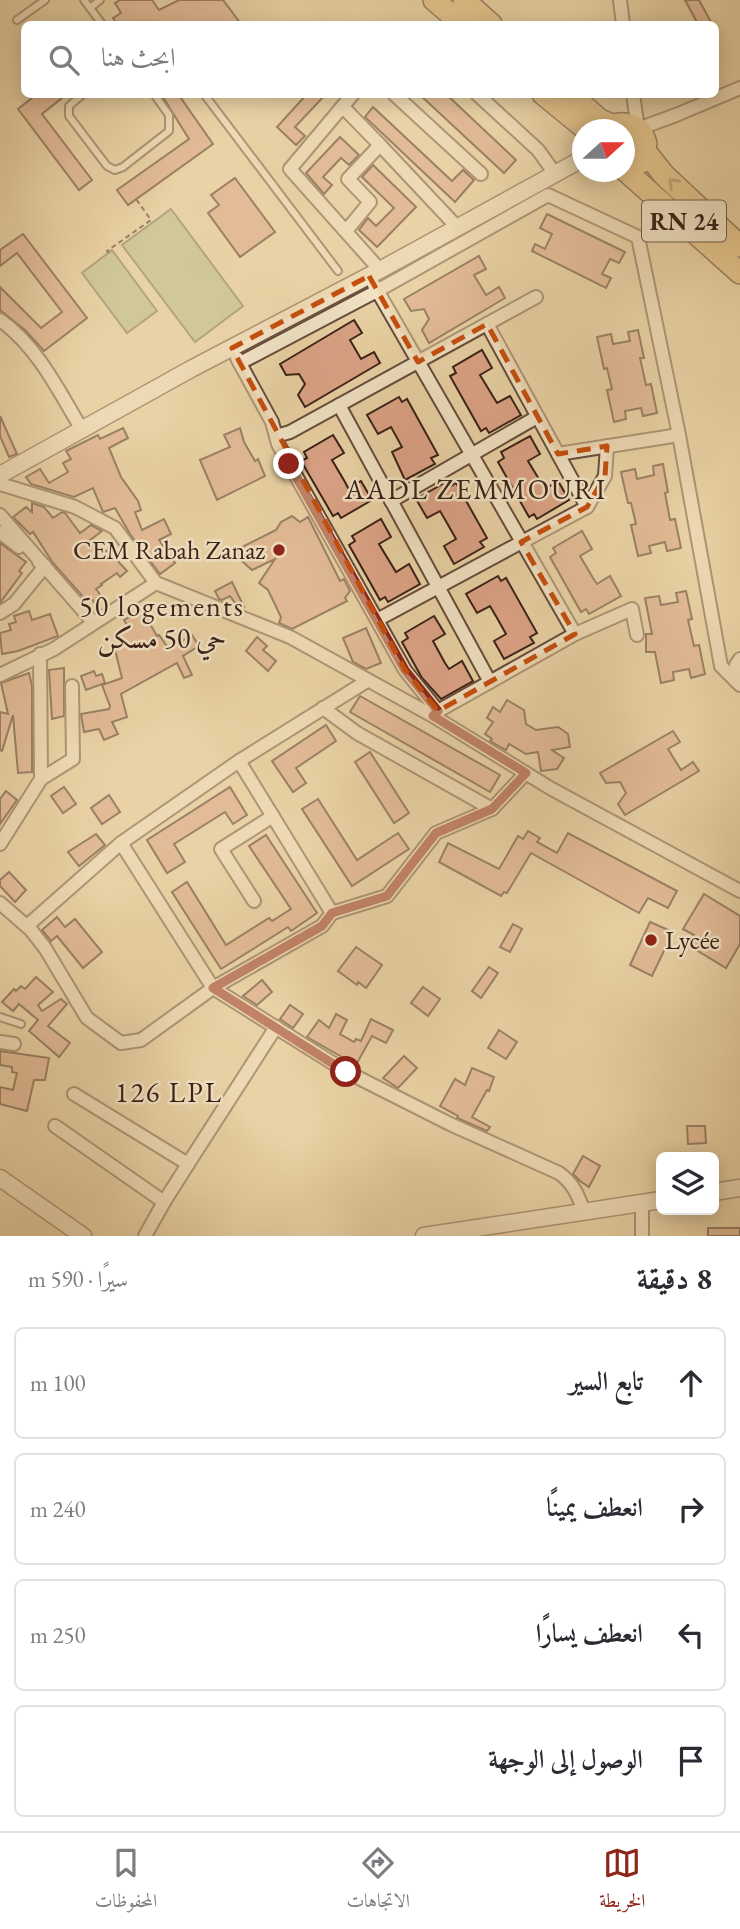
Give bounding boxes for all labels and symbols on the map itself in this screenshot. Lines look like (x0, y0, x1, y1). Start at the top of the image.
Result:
north arrow (572, 119, 635, 182)
one-way arrow (668, 179, 681, 192)
road number: RN 24 (642, 201, 726, 242)
route end (273, 448, 304, 479)
district label: AADL ZEMMOURI (344, 471, 607, 507)
place label: CEM Rabah Zanaz (73, 533, 265, 567)
marker: CEM Rabah Zanaz (271, 542, 287, 558)
district label: 50 logements حي 50 مسكن (79, 588, 245, 661)
place label: Lycée (665, 923, 720, 957)
marker: Lycée (643, 932, 659, 948)
route start (330, 1056, 361, 1087)
district label: 126 LPL (115, 1074, 223, 1110)

